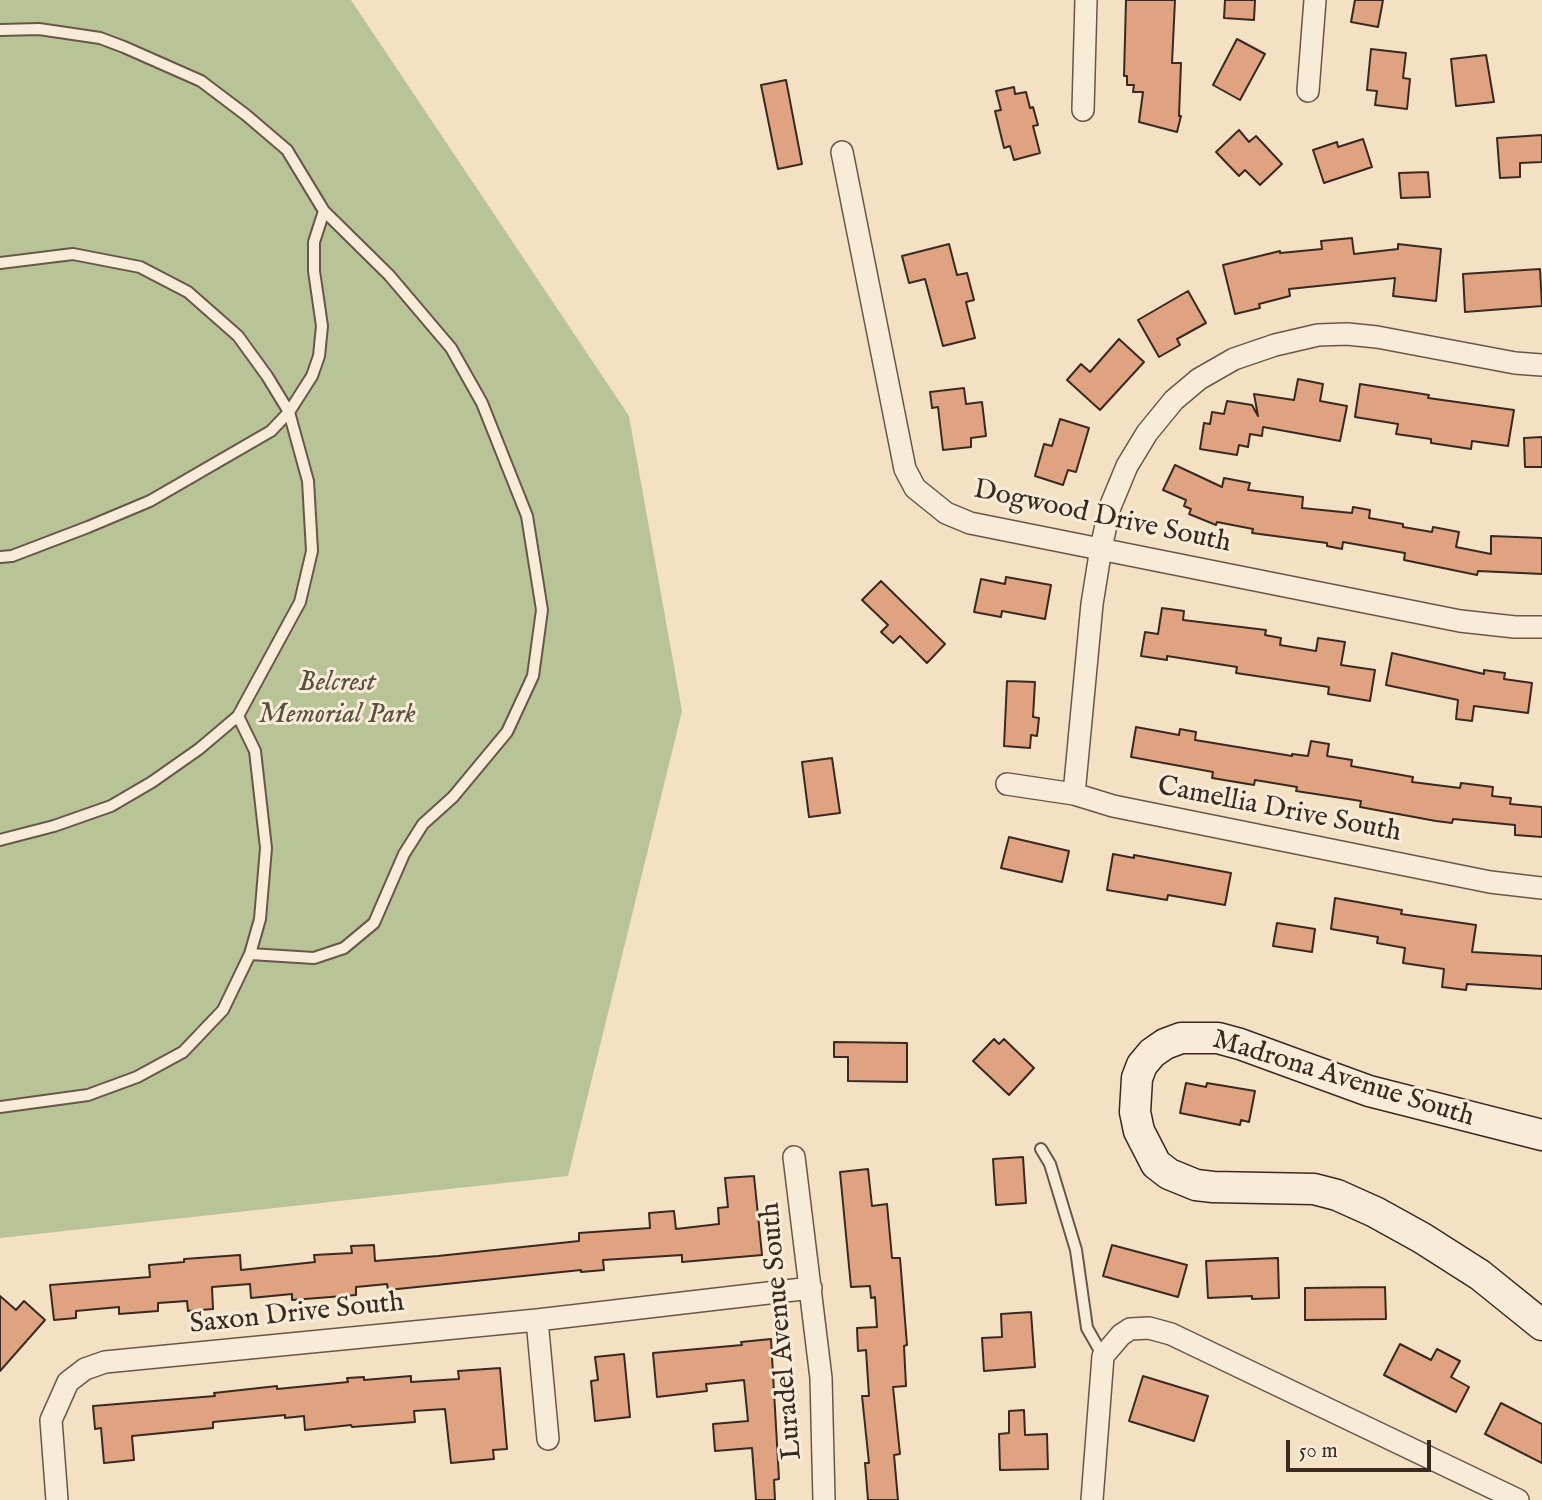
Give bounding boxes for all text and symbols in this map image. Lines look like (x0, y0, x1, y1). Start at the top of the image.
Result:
street label: Dogwood Drive South (970, 474, 1234, 562)
park label: Belcrest Memorial Park (258, 667, 416, 733)
street label: Camellia Drive South (1154, 771, 1404, 851)
street label: Madrona Avenue South (1208, 1024, 1478, 1136)
street label: Luradel Avenue South (755, 1201, 811, 1461)
street label: Saxon Drive South (188, 1287, 406, 1343)
scale bar (1290, 1426, 1435, 1470)
text: 50 m (1299, 1438, 1338, 1465)

